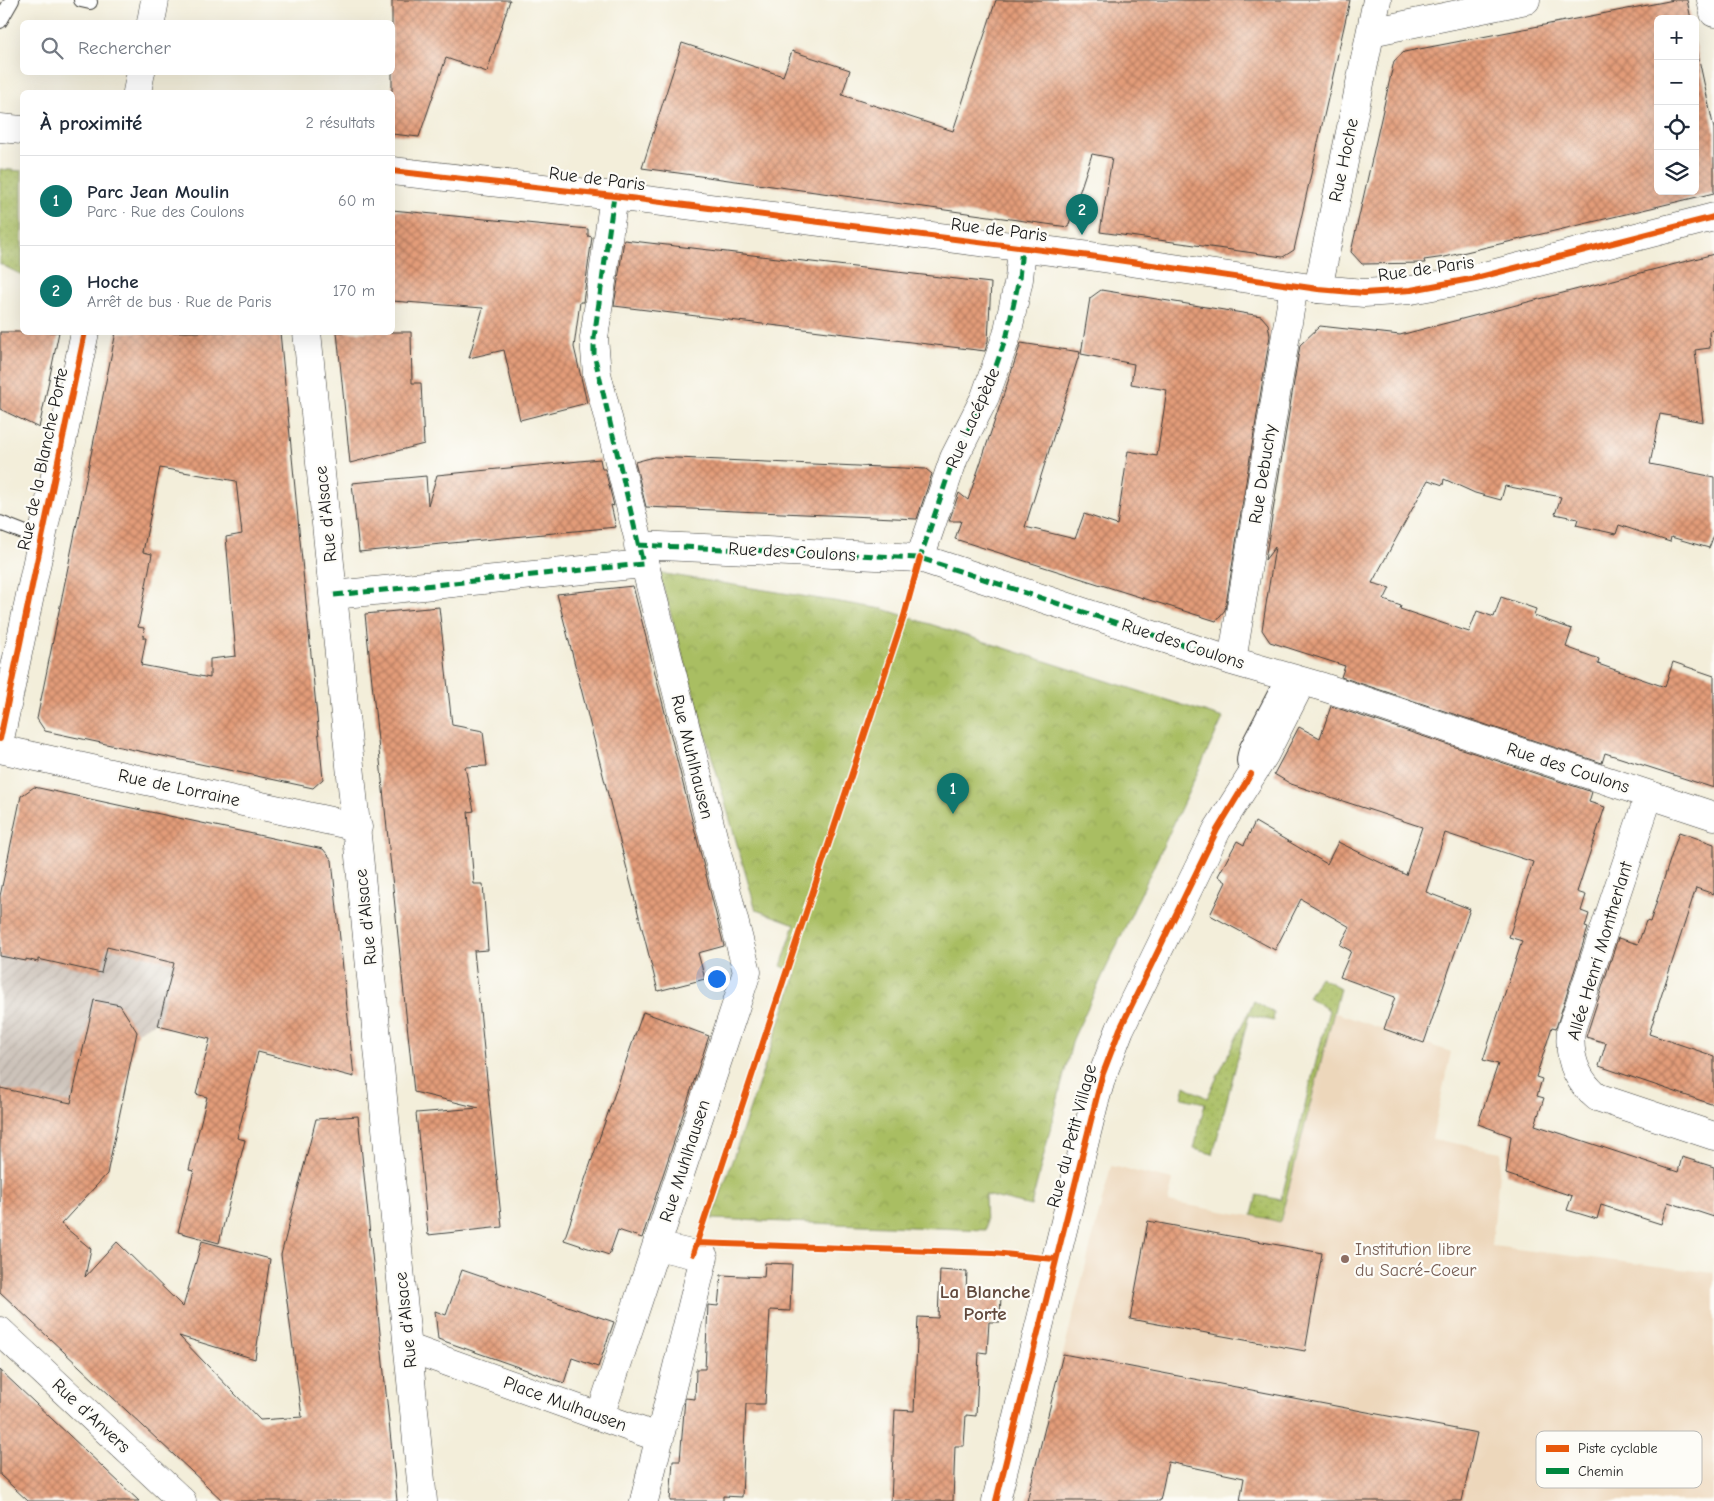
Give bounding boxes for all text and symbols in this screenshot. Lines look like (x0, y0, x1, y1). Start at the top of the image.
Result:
map controls (1654, 15, 1699, 195)
button: + (1654, 15, 1699, 60)
search box (20, 20, 395, 75)
icon: search (38, 34, 66, 62)
text: Rechercher (78, 37, 171, 59)
button: − (1654, 60, 1699, 105)
button: locate (1654, 105, 1699, 150)
text: À proximité (40, 111, 142, 135)
text: 2 résultats (305, 114, 375, 132)
street label: Rue Hoche (1325, 116, 1363, 204)
button: layers (1654, 150, 1699, 195)
street label: Rue de Paris (548, 163, 646, 195)
text: Parc Jean Moulin (87, 181, 229, 203)
text: 1 (53, 192, 59, 210)
text: 60 m (338, 192, 375, 210)
pin: 2 (1066, 194, 1098, 235)
text: Parc · Rue des Coulons (87, 203, 244, 221)
street label: Rue de Paris (950, 214, 1048, 246)
street label: Rue de Paris (1377, 252, 1475, 286)
text: Hoche (87, 271, 139, 293)
text: 2 (52, 282, 60, 300)
text: 170 m (333, 282, 375, 300)
text: Arrêt de bus · Rue de Paris (87, 293, 271, 311)
street label: Rue Lacépède (941, 365, 1005, 471)
street label: Rue de la Blanche Porte (13, 366, 73, 552)
street label: Rue Debuchy (1245, 422, 1281, 525)
street label: Rue d'Alsace (310, 465, 342, 563)
street label: Rue des Coulons (728, 538, 856, 566)
street label: Rue des Coulons (1119, 614, 1247, 674)
street label: Rue Muhlhausen (666, 693, 718, 821)
street label: Rue des Coulons (1504, 738, 1632, 798)
street label: Rue de Lorraine (116, 765, 242, 811)
pin: 1 (937, 773, 969, 814)
street label: Allée Henri Montherlant (1563, 858, 1637, 1043)
street label: Rue d'Alsace (350, 868, 382, 966)
your location (704, 966, 730, 992)
street label: Rue du Petit Village (1043, 1062, 1101, 1210)
street label: Rue Muhlhausen (655, 1097, 715, 1225)
place label: Institution libre du Sacré-Coeur (1355, 1239, 1477, 1281)
marker: Institution libre du Sacré-Coeur (1339, 1253, 1351, 1265)
street label: Rue d'Alsace (390, 1271, 422, 1369)
district label: La Blanche Porte (940, 1281, 1030, 1325)
street label: Place Mulhausen (500, 1372, 630, 1436)
street label: Rue d'Anvers (48, 1374, 134, 1458)
legend (1536, 1431, 1702, 1488)
text: Piste cyclable (1578, 1440, 1658, 1457)
text: Chemin (1578, 1463, 1624, 1480)

